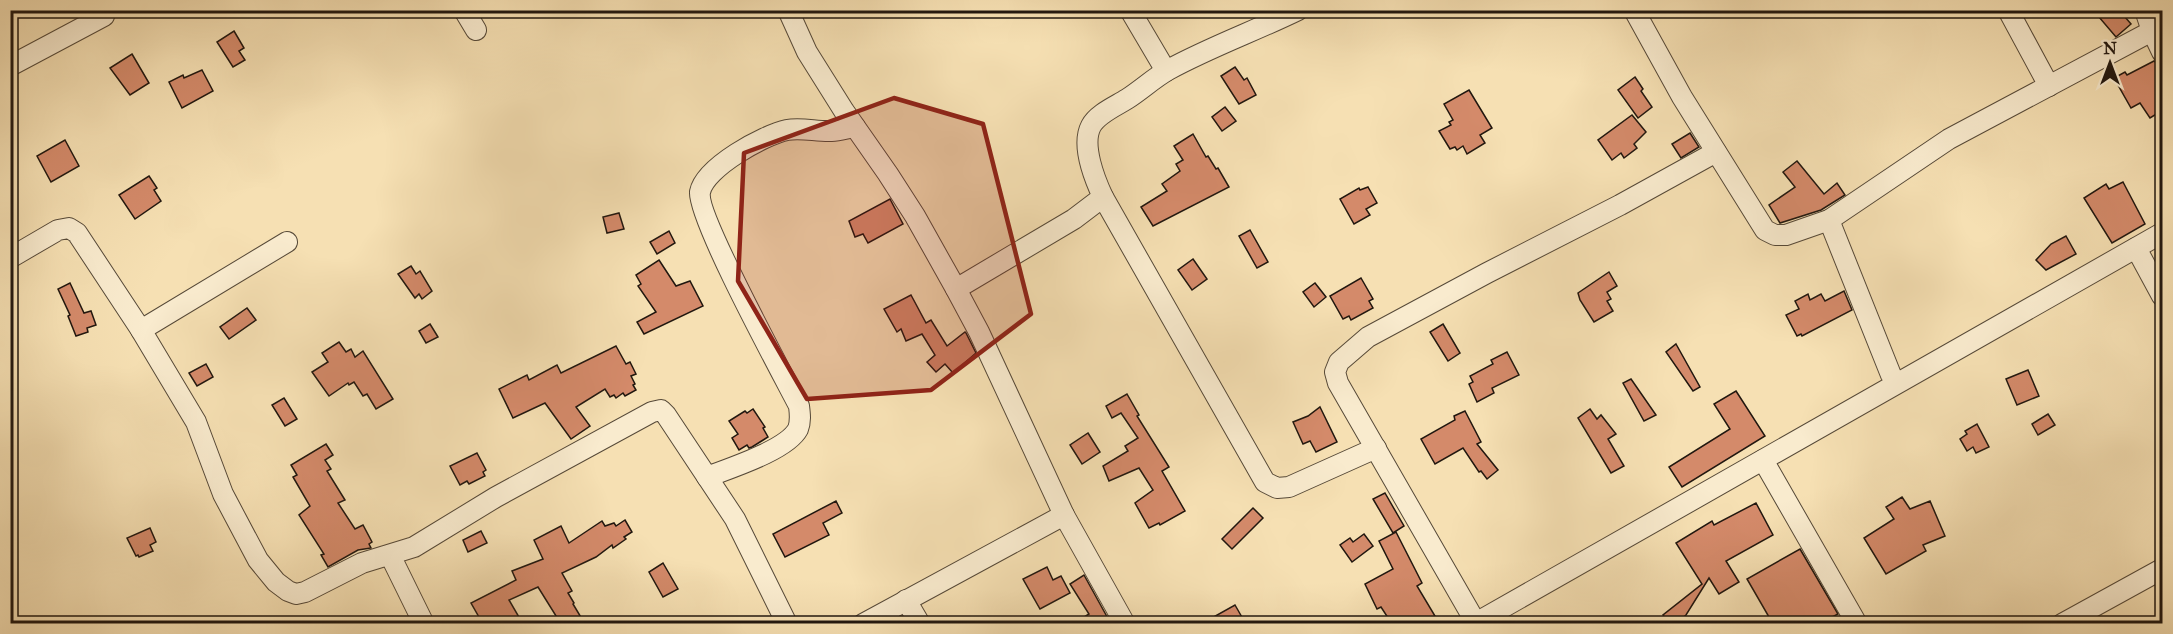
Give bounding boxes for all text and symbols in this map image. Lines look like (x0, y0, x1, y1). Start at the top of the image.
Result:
north arrow (2080, 33, 2140, 93)
text: N (2103, 39, 2117, 58)

